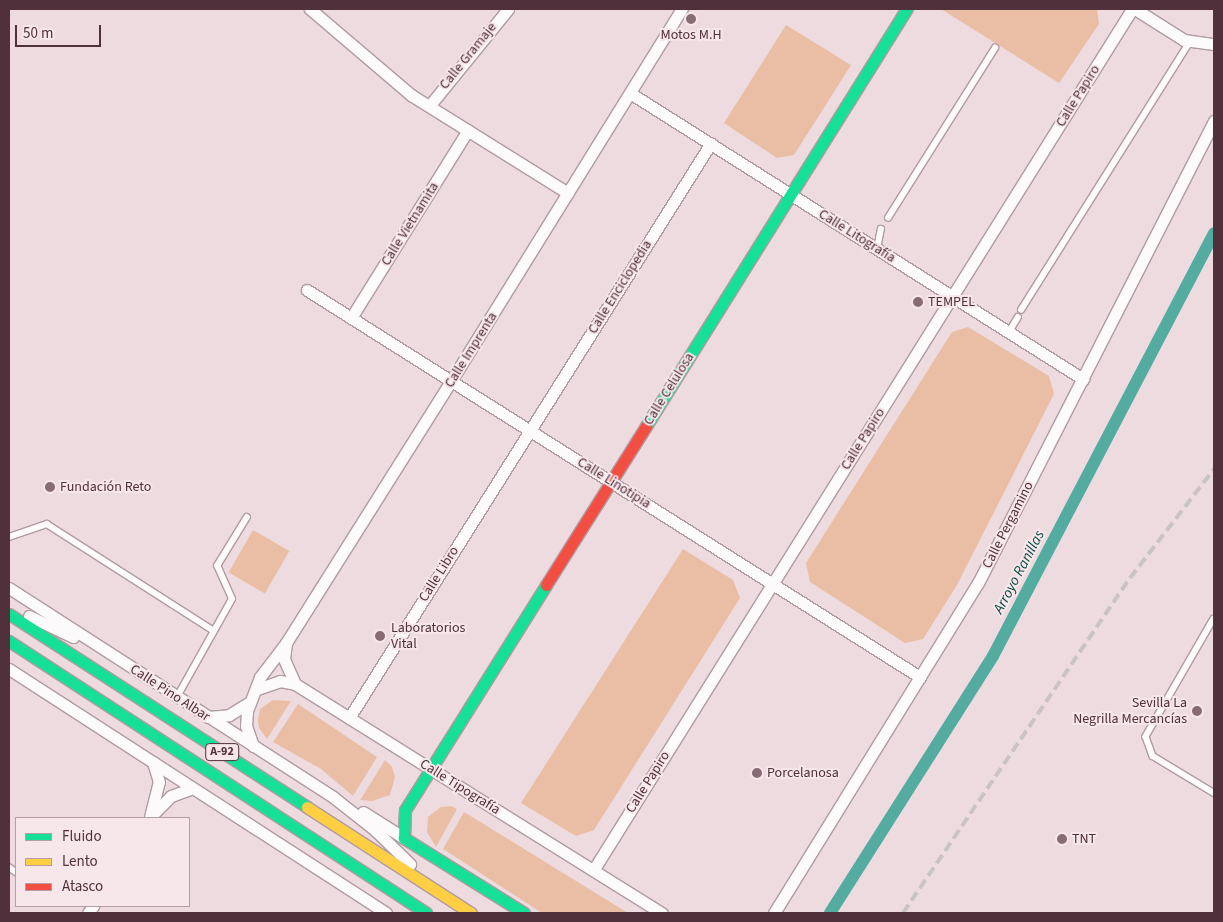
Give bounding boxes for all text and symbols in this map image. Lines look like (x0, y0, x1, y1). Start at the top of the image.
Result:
marker: Motos M.H (685, 13, 697, 25)
scale bar (18, 15, 104, 47)
street label: Calle Gramaje (436, 19, 500, 93)
text: 50 m (23, 23, 53, 44)
place label: Motos M.H (660, 27, 722, 43)
street label: Calle Papiro (1052, 62, 1104, 130)
street label: Calle Vietnamita (378, 179, 442, 269)
street label: Calle Litografía (815, 206, 899, 266)
street label: Calle Enciclopedia (584, 237, 656, 337)
place label: TEMPEL (928, 294, 975, 310)
marker: TEMPEL (912, 296, 924, 308)
street label: Calle Imprenta (441, 309, 501, 391)
street label: Calle Celulosa (640, 350, 698, 428)
street label: Calle Papiro (837, 405, 889, 473)
street label: Calle Linotipia (574, 454, 654, 512)
place label: Fundación Reto (60, 479, 151, 495)
street label: Calle Pergamino (979, 479, 1037, 571)
marker: Fundación Reto (44, 481, 56, 493)
water label: Arroyo Ranillas (989, 527, 1049, 617)
street label: Calle Libro (415, 543, 463, 605)
place label: Laboratorios Vital (391, 620, 465, 652)
marker: Laboratorios Vital (373, 629, 387, 643)
street label: Calle Pino Albar (127, 661, 213, 725)
place label: Sevilla La Negrilla Mercancías (1073, 695, 1187, 728)
marker: Sevilla La Negrilla Mercancías (1191, 705, 1203, 717)
road number: A-92 (204, 742, 240, 762)
street label: Calle Papiro (622, 748, 674, 816)
street label: Calle Tipografía (417, 756, 503, 818)
place label: Porcelanosa (767, 765, 839, 781)
marker: Porcelanosa (751, 767, 763, 779)
legend (15, 817, 190, 907)
text: Fluido (62, 826, 102, 847)
place label: TNT (1072, 831, 1096, 847)
marker: TNT (1056, 833, 1068, 845)
text: Lento (62, 851, 98, 872)
text: Atasco (62, 876, 103, 897)

